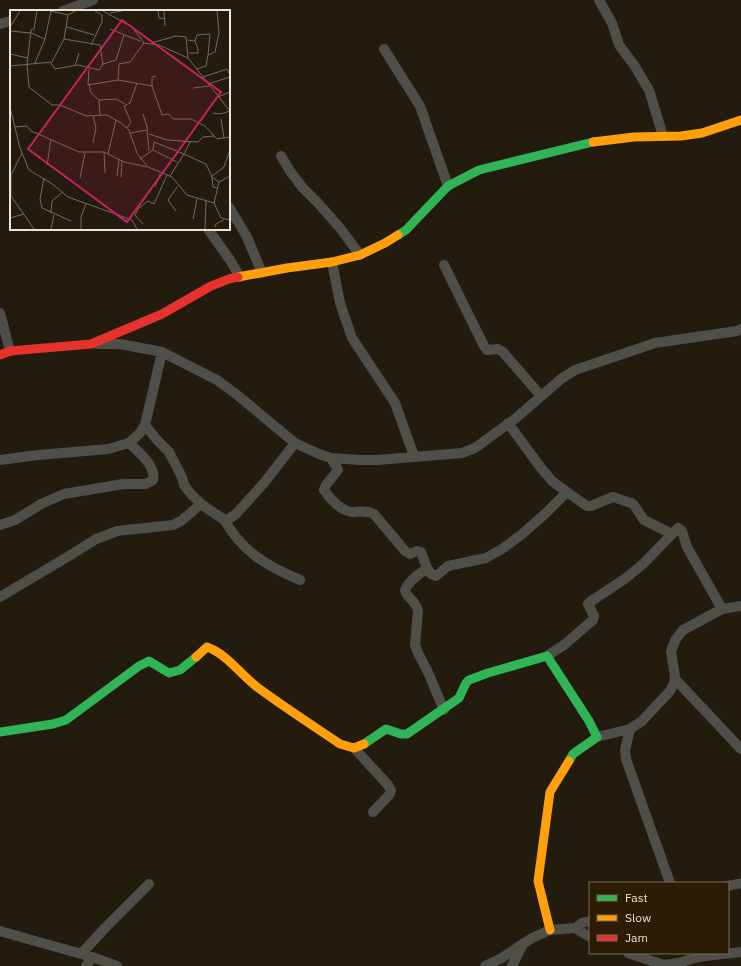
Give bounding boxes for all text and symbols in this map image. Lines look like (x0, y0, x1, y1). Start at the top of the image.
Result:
inset map (10, 10, 230, 230)
legend (589, 882, 729, 954)
text: Fast (625, 890, 648, 905)
text: Slow (625, 910, 651, 925)
text: Jam (625, 930, 648, 945)

